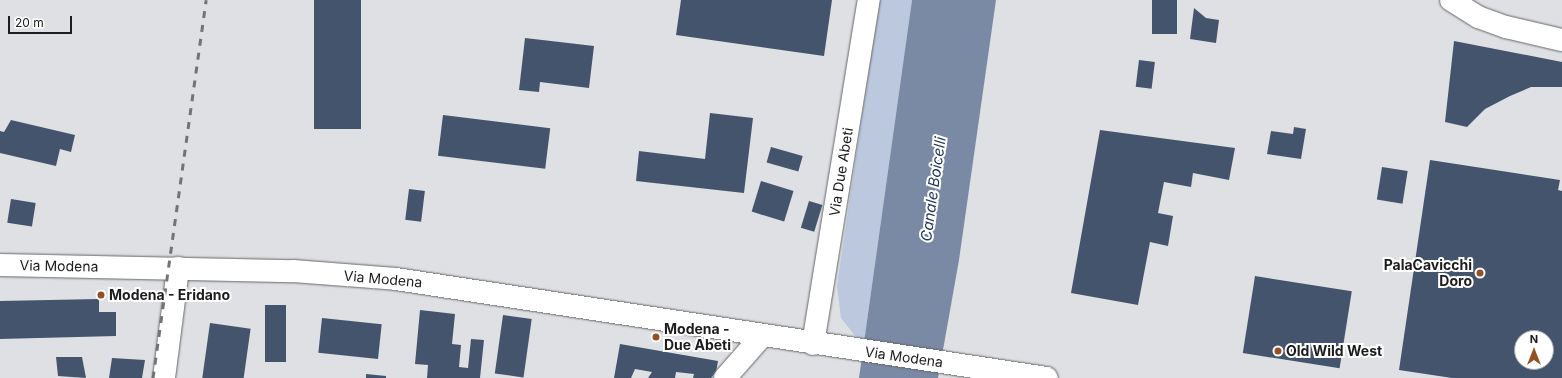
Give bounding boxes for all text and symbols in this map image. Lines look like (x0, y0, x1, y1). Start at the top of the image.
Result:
scale bar (10, 8, 74, 34)
text: 20 m (15, 15, 44, 30)
street label: Via Due Abeti (826, 126, 856, 218)
water label: Canale Boicelli (917, 136, 949, 242)
street label: Via Modena (19, 257, 99, 275)
place label: PalaCavicchi Doro (1384, 257, 1472, 290)
street label: Via Modena (343, 267, 423, 291)
marker: PalaCavicchi Doro (1475, 268, 1485, 278)
place label: Modena - Eridano (109, 287, 230, 303)
marker: Modena - Eridano (96, 290, 106, 300)
place label: Modena - Due Abeti (664, 321, 731, 354)
north arrow (1514, 330, 1554, 370)
marker: Modena - Due Abeti (651, 332, 661, 342)
text: N (1530, 332, 1538, 346)
street label: Via Modena (864, 343, 944, 371)
place label: Old Wild West (1286, 343, 1382, 359)
marker: Old Wild West (1273, 346, 1283, 356)

